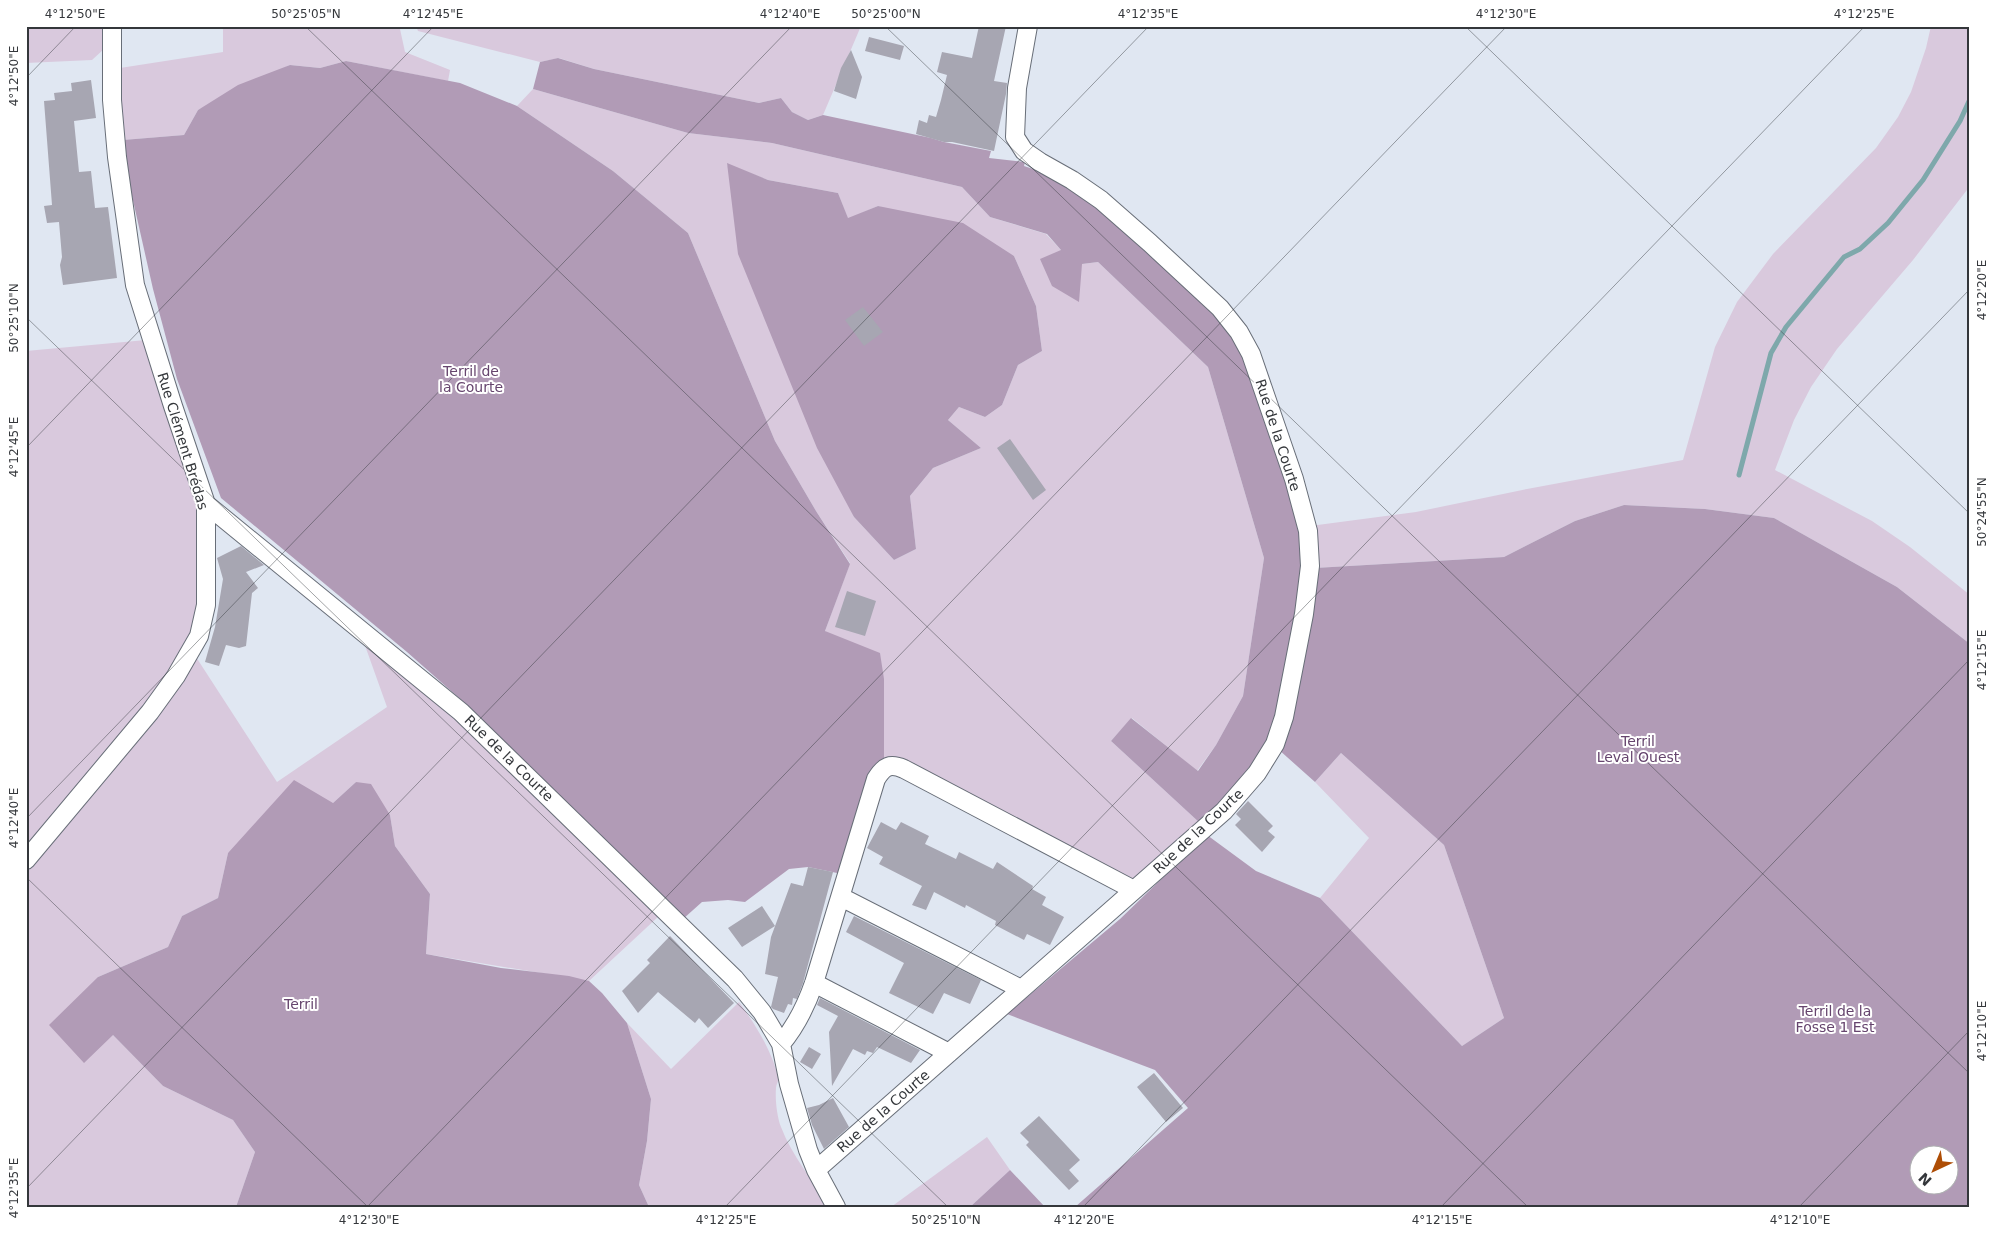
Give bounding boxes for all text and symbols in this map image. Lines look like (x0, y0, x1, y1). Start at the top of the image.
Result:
text: 4°12'50"E (45, 7, 105, 21)
text: 50°25'05"N (271, 7, 341, 21)
text: 4°12'45"E (403, 7, 463, 21)
text: 4°12'40"E (760, 7, 820, 21)
text: 50°25'00"N (851, 7, 921, 21)
text: 4°12'35"E (1118, 7, 1178, 21)
text: 4°12'30"E (1476, 7, 1536, 21)
text: 4°12'25"E (1834, 7, 1894, 21)
text: 4°12'50"E (7, 46, 21, 106)
text: 4°12'20"E (1975, 260, 1989, 320)
text: 50°25'10"N (7, 283, 21, 353)
park label: Terril de la Courte (439, 363, 503, 395)
street label: Rue Clément Brédas (154, 370, 212, 512)
street label: Rue de la Courte (1252, 377, 1304, 493)
text: 4°12'45"E (7, 417, 21, 477)
text: 50°24'55"N (1975, 477, 1989, 547)
text: 4°12'15"E (1975, 630, 1989, 690)
street label: Rue de la Courte (461, 712, 557, 804)
park label: Terril Leval Ouest (1597, 733, 1680, 765)
street label: Rue de la Courte (1150, 785, 1246, 877)
text: 4°12'40"E (7, 788, 21, 848)
park label: Terril (283, 996, 318, 1012)
text: 4°12'10"E (1975, 1001, 1989, 1061)
park label: Terril de la Fosse 1 Est (1796, 1003, 1875, 1035)
street label: Rue de la Courte (834, 1067, 932, 1155)
north arrow (1908, 1146, 1958, 1196)
text: 4°12'35"E (7, 1158, 21, 1218)
text: N (1915, 1170, 1935, 1189)
text: 4°12'30"E (339, 1213, 399, 1227)
text: 4°12'25"E (696, 1213, 756, 1227)
text: 50°25'10"N (911, 1213, 981, 1227)
text: 4°12'20"E (1054, 1213, 1114, 1227)
text: 4°12'15"E (1412, 1213, 1472, 1227)
text: 4°12'10"E (1770, 1213, 1830, 1227)

